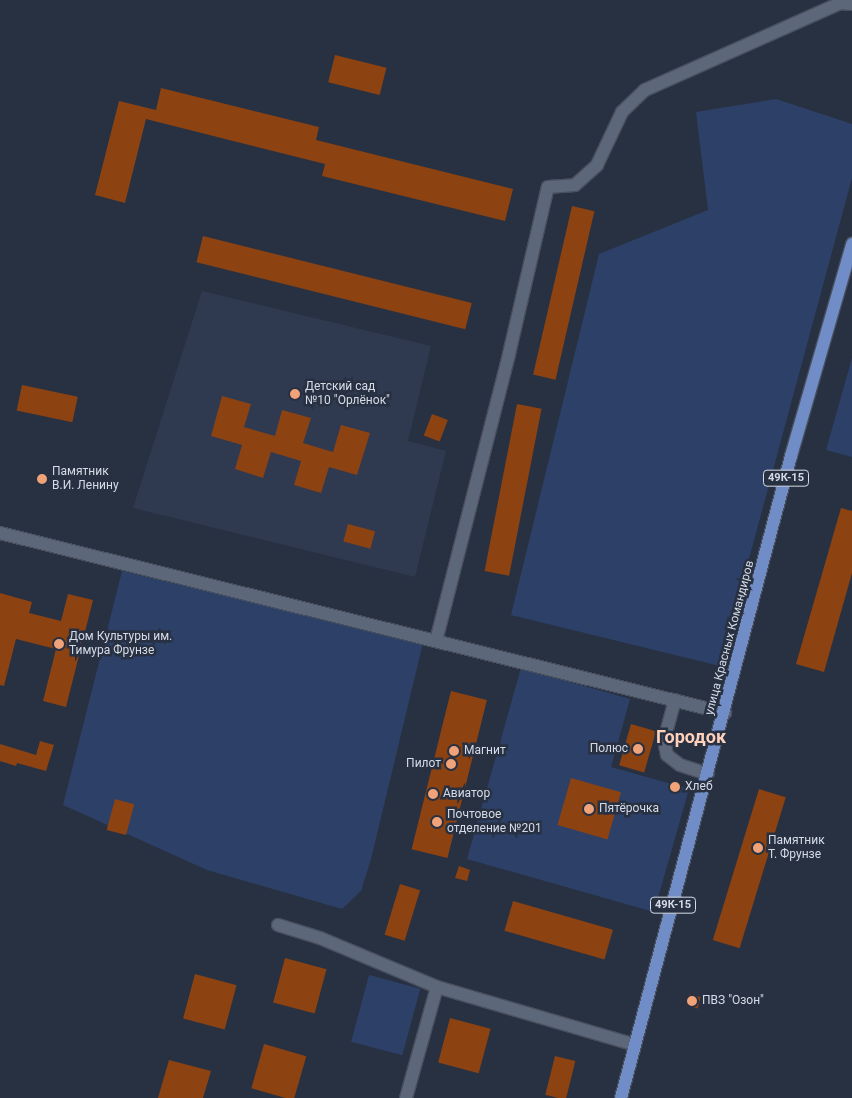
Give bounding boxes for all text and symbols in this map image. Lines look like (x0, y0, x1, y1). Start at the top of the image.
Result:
place label: Детский сад №10 "Орлёнок" (305, 380, 390, 408)
marker: Детский сад №10 "Орлёнок" (289, 388, 301, 400)
place label: Памятник В.И. Ленину (52, 465, 119, 493)
road number: 49К-15 (762, 469, 810, 486)
marker: Памятник В.И. Ленину (36, 473, 48, 485)
street label: улица Красных Командиров (702, 559, 758, 717)
place label: Дом Культуры им. Тимура Фрунзе (69, 630, 172, 658)
marker: Дом Культуры им. Тимура Фрунзе (53, 638, 65, 650)
district label: Городок (656, 726, 726, 748)
place label: Полюс (590, 742, 628, 756)
marker: Полюс (632, 743, 644, 755)
place label: Магнит (464, 744, 506, 758)
marker: Магнит (448, 745, 460, 757)
place label: Пилот (406, 757, 441, 771)
marker: Пилот (445, 758, 457, 770)
place label: Хлеб (685, 780, 713, 794)
marker: Хлеб (669, 781, 681, 793)
place label: Авиатор (443, 787, 490, 801)
marker: Авиатор (427, 788, 439, 800)
place label: Пятёрочка (599, 802, 659, 816)
marker: Пятёрочка (583, 803, 595, 815)
place label: Почтовое отделение №201 (447, 808, 542, 836)
marker: Почтовое отделение №201 (431, 816, 443, 828)
place label: Памятник Т. Фрунзе (768, 834, 825, 862)
marker: Памятник Т. Фрунзе (752, 842, 764, 854)
road number: 49К-15 (649, 896, 697, 914)
place label: ПВЗ "Озон" (702, 994, 764, 1008)
marker: ПВЗ "Озон" (686, 995, 698, 1007)

